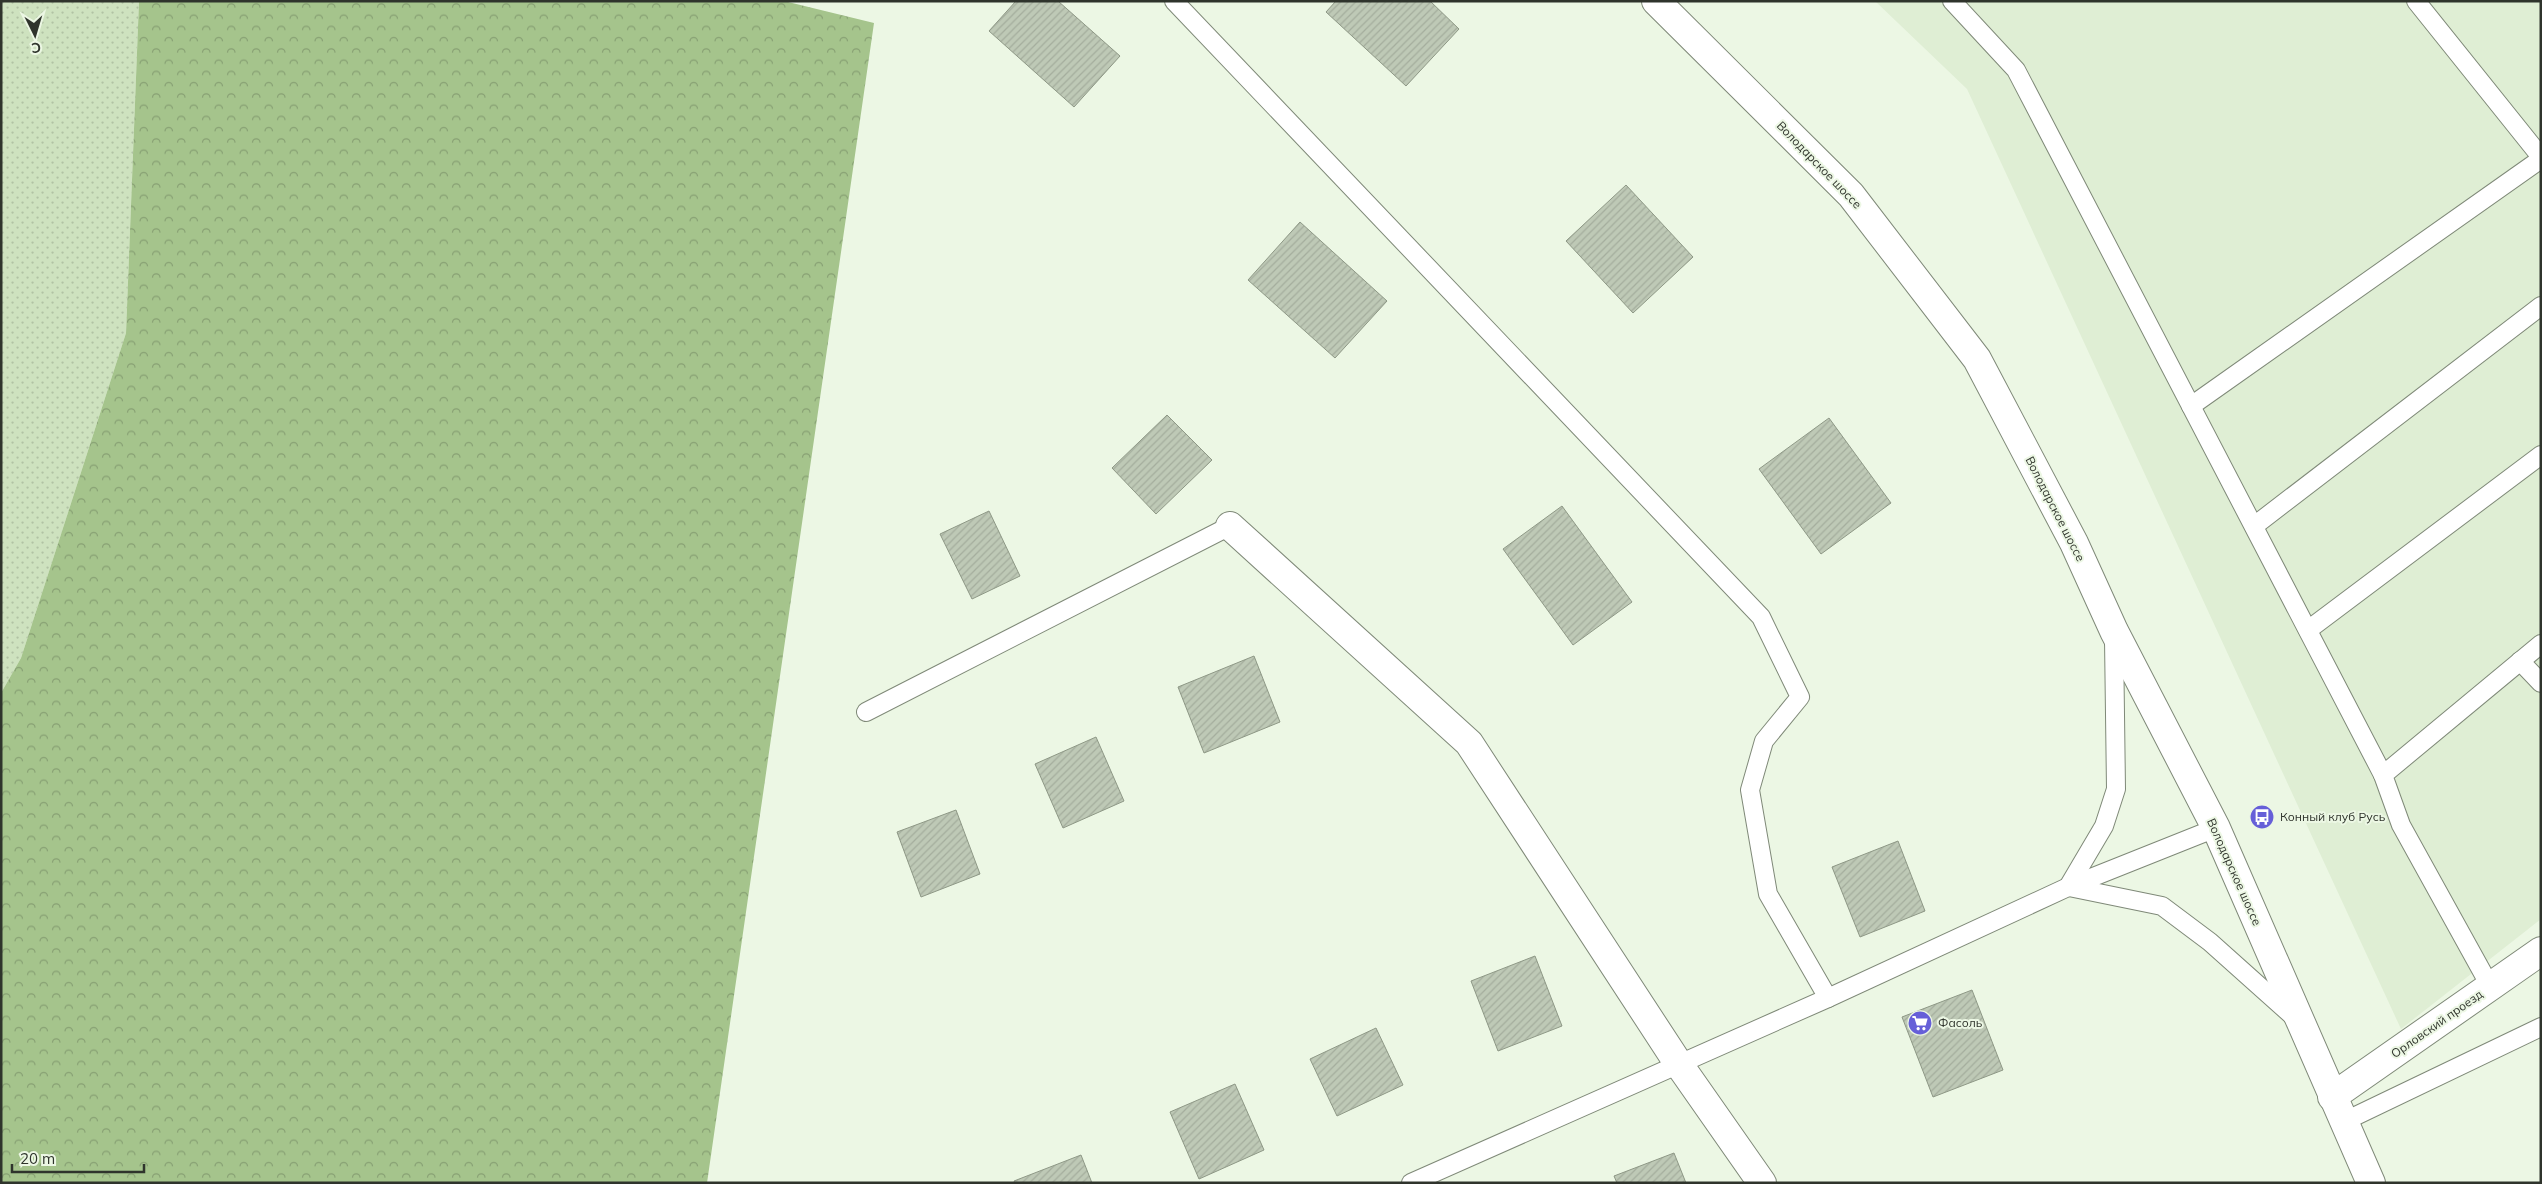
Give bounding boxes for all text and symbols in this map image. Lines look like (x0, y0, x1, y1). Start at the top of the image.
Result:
north arrow (10, 10, 60, 60)
text: С (31, 39, 42, 57)
street label: Володарское шоссе (1774, 118, 1865, 212)
street label: Володарское шоссе (2022, 454, 2089, 564)
bus stop icon: Конный клуб Русь (2249, 804, 2275, 830)
place label: Конный клуб Русь (2280, 809, 2386, 824)
street label: Володарское шоссе (2204, 816, 2265, 928)
street label: Орловский проезд (2388, 986, 2486, 1061)
supermarket icon: Фасоль (1907, 1010, 1933, 1036)
place label: Фасоль (1938, 1015, 1983, 1030)
scale bar (12, 1142, 145, 1174)
text: 20 m (20, 1149, 55, 1168)

